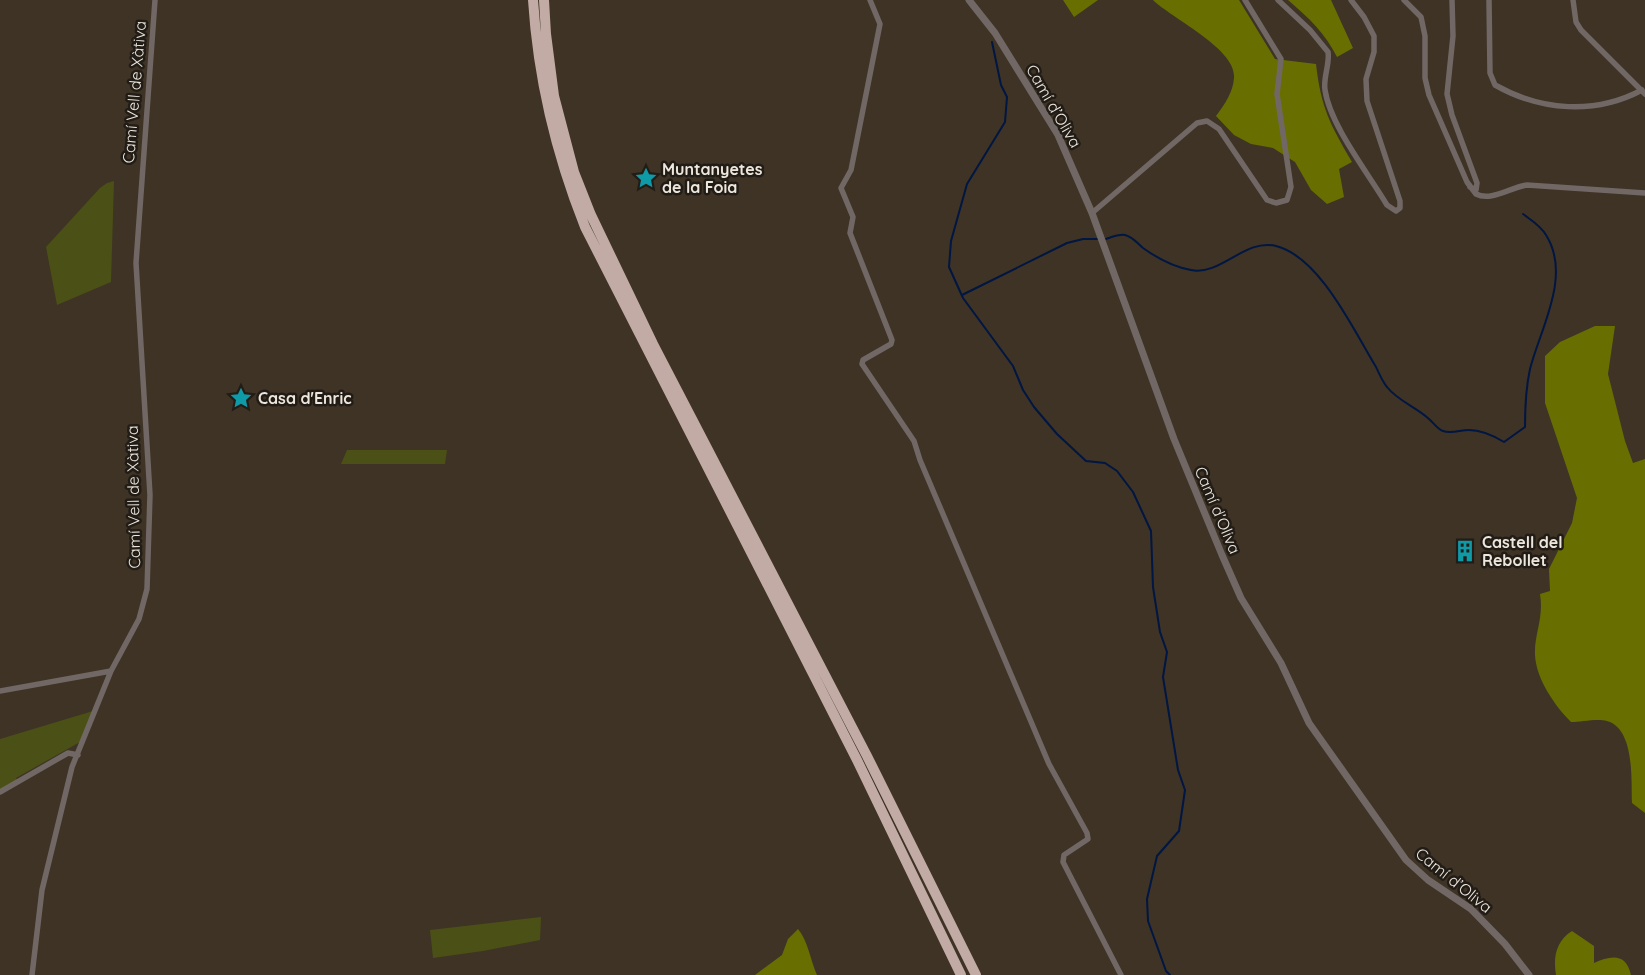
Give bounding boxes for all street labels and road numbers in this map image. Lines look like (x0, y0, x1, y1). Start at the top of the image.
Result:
street label: Camí Vell de Xàtiva (118, 20, 150, 164)
street label: Camí d’Oliva (1022, 61, 1086, 151)
street label: Camí Vell de Xàtiva (122, 425, 144, 569)
street label: Camí d’Oliva (1191, 463, 1245, 557)
street label: Camí d’Oliva (1412, 843, 1496, 917)

